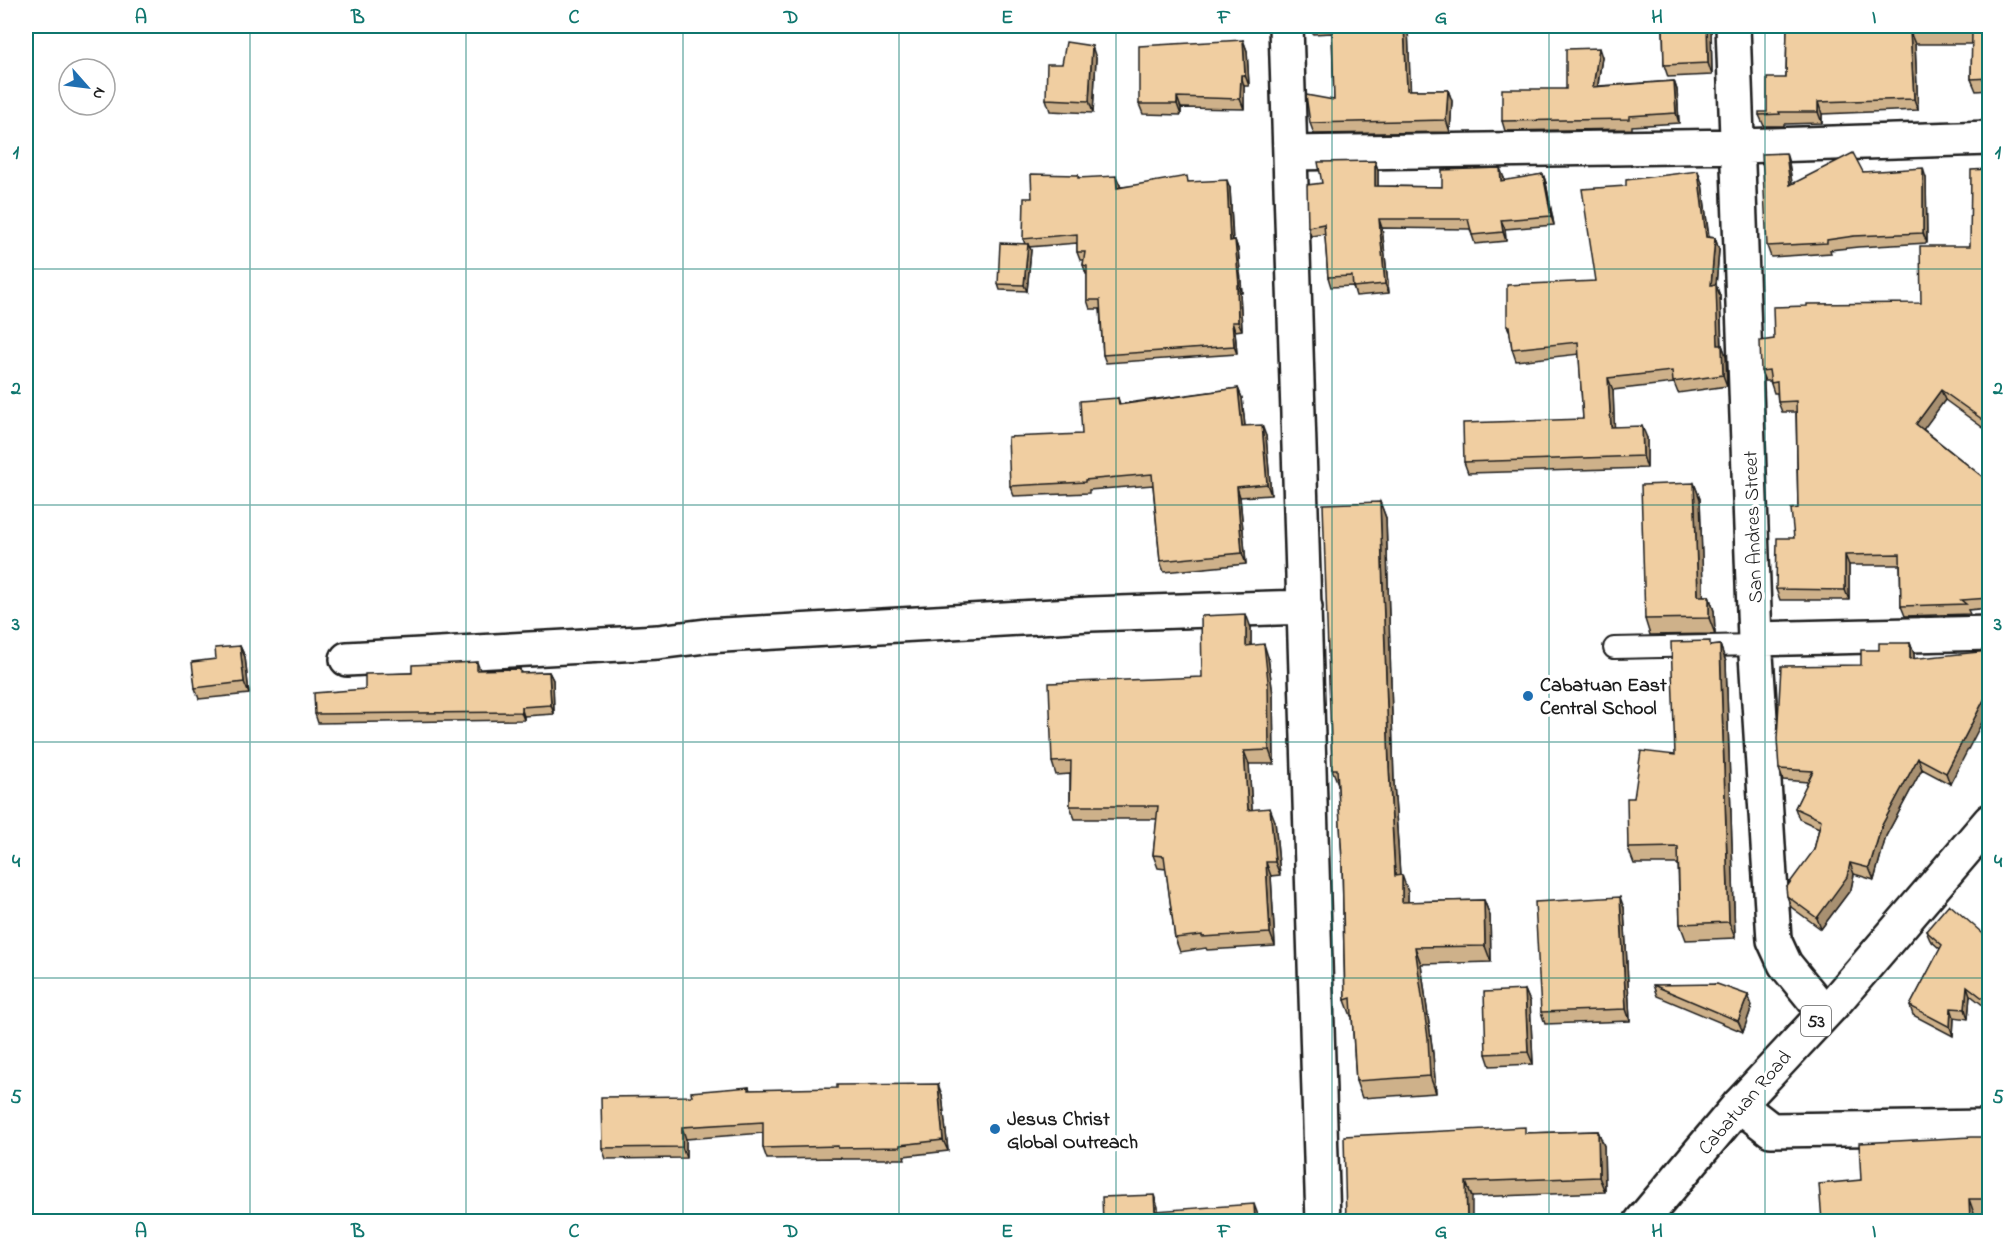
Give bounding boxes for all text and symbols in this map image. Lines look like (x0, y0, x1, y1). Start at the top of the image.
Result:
text: A (135, 4, 147, 33)
text: B (350, 4, 365, 33)
text: C (569, 4, 580, 33)
text: D (783, 4, 798, 33)
text: E (1001, 4, 1013, 33)
text: F (1217, 4, 1231, 33)
text: G (1435, 4, 1448, 33)
text: H (1651, 4, 1663, 33)
text: I (1872, 4, 1877, 33)
north arrow (57, 57, 117, 117)
text: N (85, 83, 112, 104)
text: 1 (13, 139, 20, 168)
text: 1 (1995, 139, 2002, 168)
text: 2 (10, 375, 21, 404)
text: 2 (1992, 375, 2003, 404)
street label: San Andres Street (1737, 450, 1772, 604)
text: 3 (11, 611, 20, 640)
text: 3 (1993, 611, 2002, 640)
place label: Cabatuan East Central School (1540, 672, 1667, 724)
marker: Cabatuan East Central School (1521, 689, 1535, 703)
text: 4 (12, 848, 21, 877)
text: 4 (1994, 848, 2003, 877)
road number: 53 (1801, 1006, 1831, 1036)
street label: Cabatuan Road (1692, 1045, 1800, 1162)
text: 5 (10, 1084, 22, 1113)
text: 5 (1992, 1084, 2004, 1113)
place label: Jesus Christ Global Outreach (1007, 1106, 1138, 1158)
marker: Jesus Christ Global Outreach (988, 1122, 1002, 1136)
text: A (135, 1218, 147, 1247)
text: B (350, 1218, 365, 1247)
text: C (569, 1218, 580, 1247)
text: D (783, 1218, 798, 1247)
text: E (1001, 1218, 1013, 1247)
text: F (1217, 1218, 1231, 1247)
text: G (1435, 1218, 1448, 1247)
text: H (1651, 1218, 1663, 1247)
text: I (1872, 1218, 1877, 1247)

